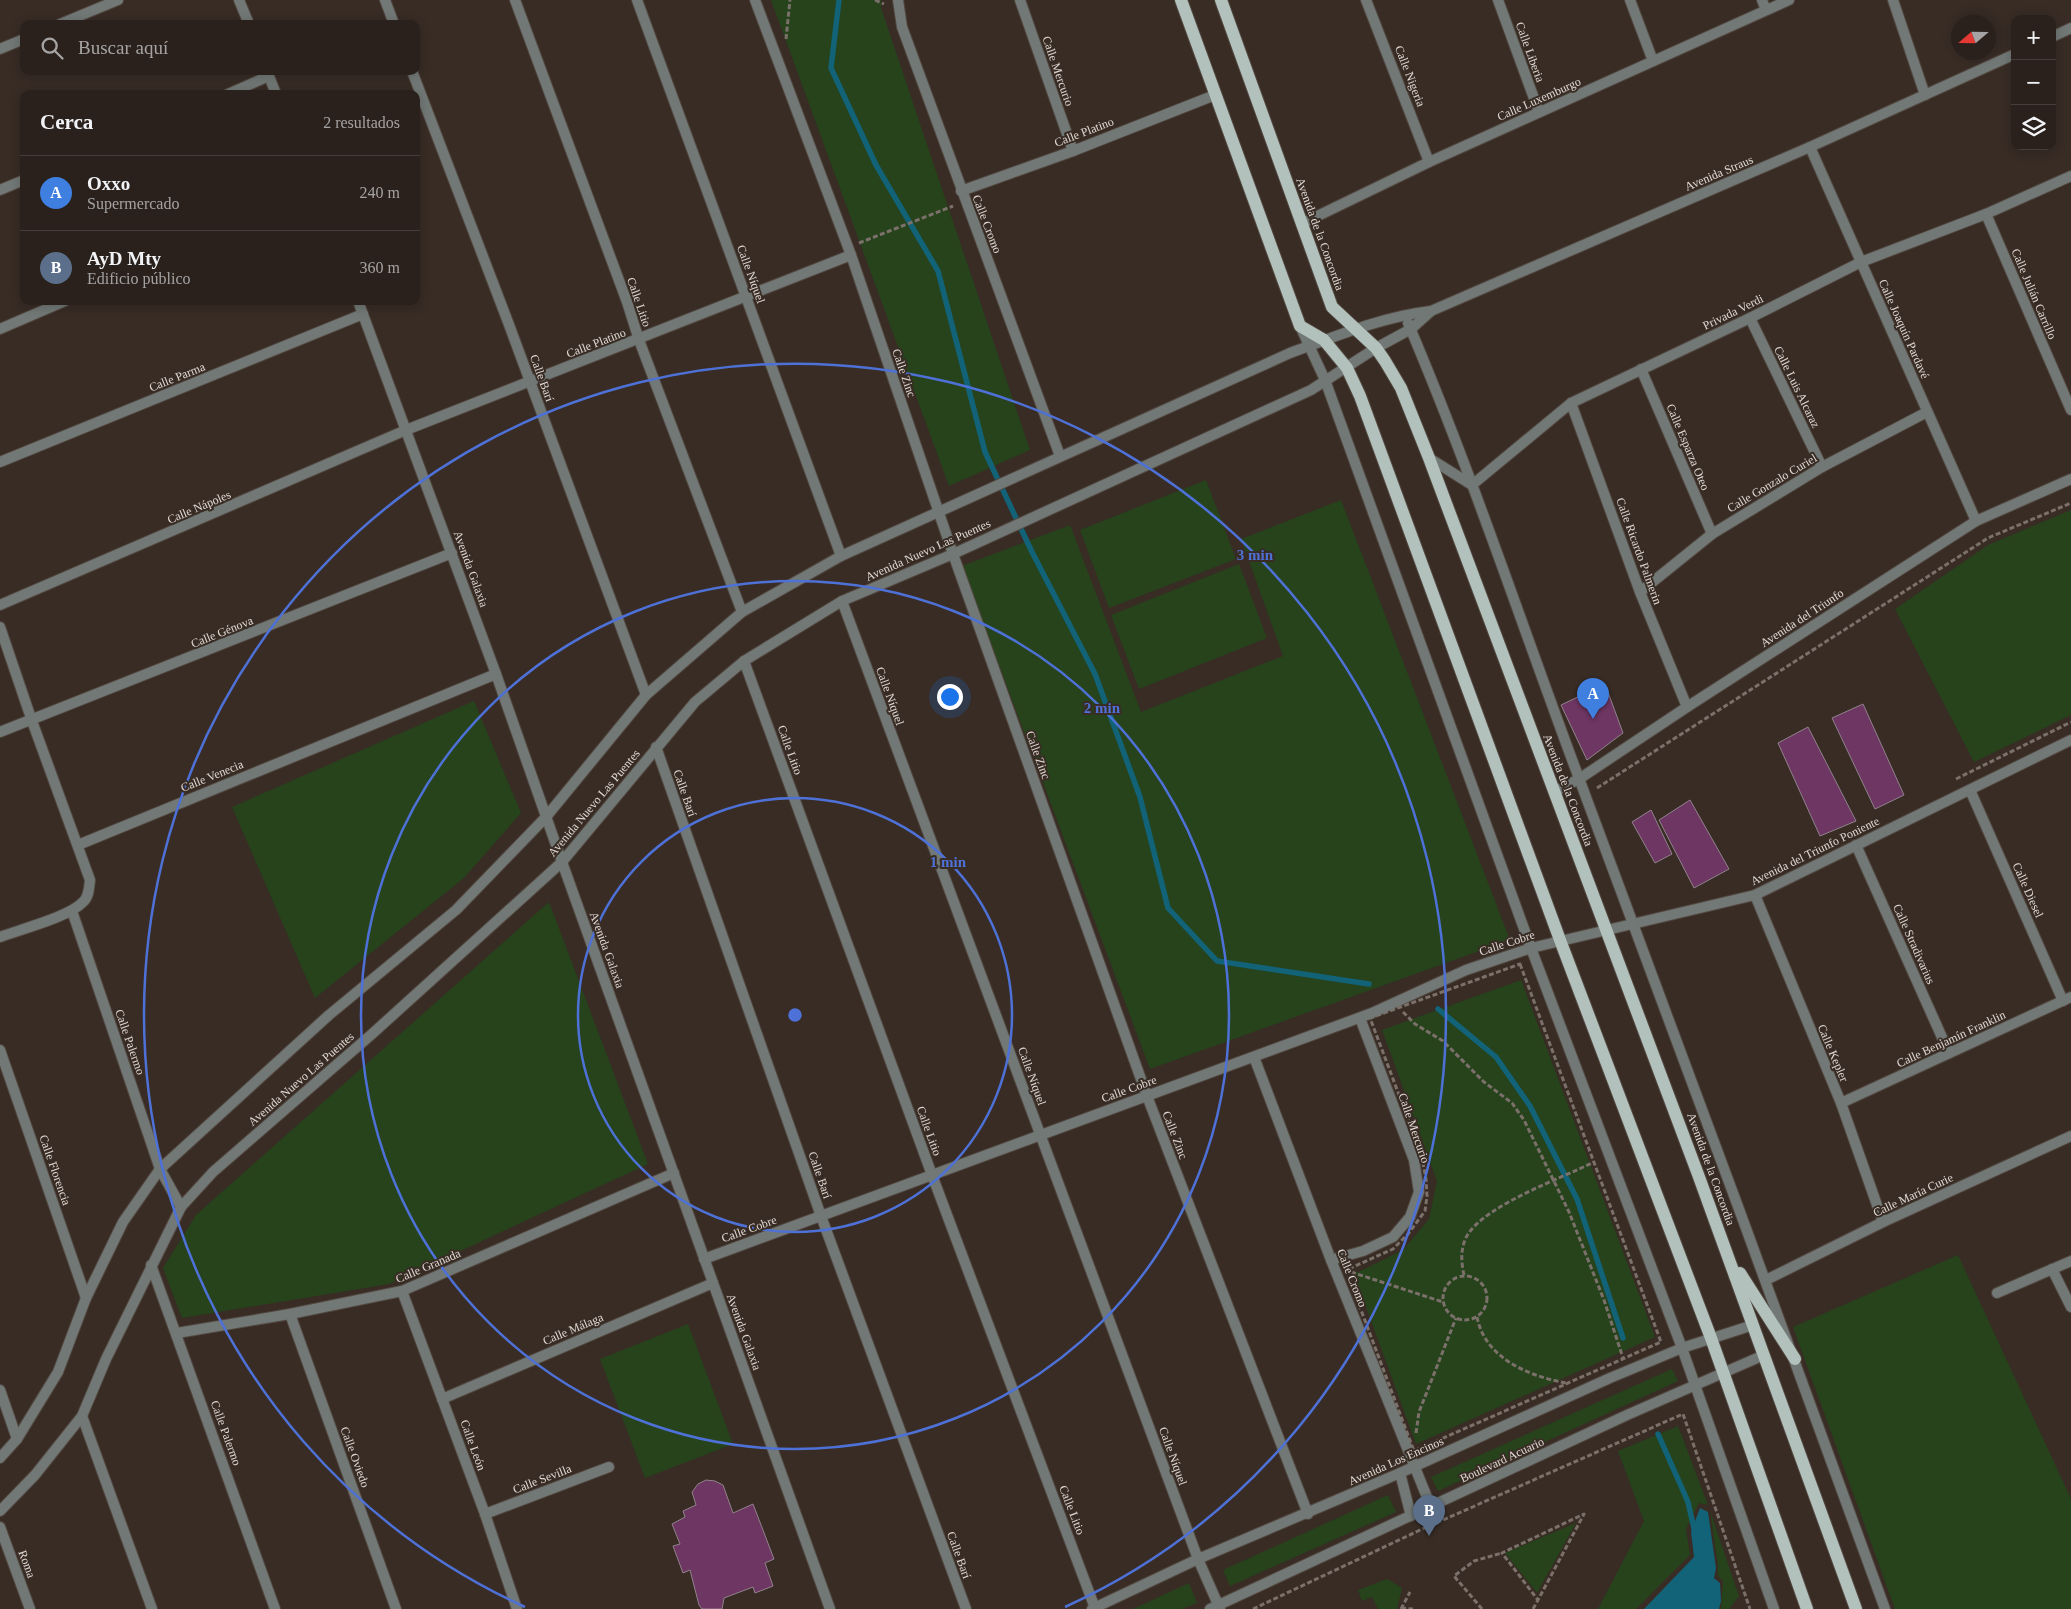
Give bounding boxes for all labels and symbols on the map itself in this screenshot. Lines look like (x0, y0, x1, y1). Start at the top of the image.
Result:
north arrow (1951, 15, 1996, 60)
street label: Calle Liberia (1513, 20, 1548, 85)
street label: Calle Mercurio (1040, 34, 1076, 108)
street label: Calle Nigeria (1392, 43, 1428, 109)
street label: Calle Luxemburgo (1495, 74, 1583, 124)
street label: Calle Platino (1052, 114, 1116, 150)
street label: Avenida Straus (1683, 152, 1756, 194)
street label: Avenida de la Concordia (1293, 176, 1347, 293)
street label: Calle Cromo (969, 193, 1005, 255)
street label: Calle Níquel (734, 243, 768, 306)
street label: Calle Julián Carrillo (2009, 246, 2059, 342)
street label: Calle Litio (624, 275, 654, 329)
street label: Calle Joaquín Pardavé (1876, 277, 1932, 381)
street label: Privada Verdi (1701, 291, 1766, 333)
street label: Calle Platino (564, 325, 628, 361)
street label: Calle Luis Alcaraz (1771, 344, 1823, 430)
street label: Calle Zinc (889, 347, 919, 399)
street label: Calle Barí (527, 353, 557, 404)
street label: Calle Parma (147, 359, 208, 395)
street label: Calle Esparza Oteo (1663, 402, 1713, 492)
street label: Calle Gonzalo Curiel (1725, 450, 1820, 515)
street label: Calle Nápoles (165, 487, 233, 527)
street label: Calle Ricardo Palmerin (1613, 496, 1665, 606)
street label: Avenida Nuevo Las Puentes (863, 516, 993, 584)
street label: Avenida Galaxia (451, 529, 492, 610)
text: 3 min (1237, 547, 1274, 563)
street label: Avenida del Triunfo (1758, 586, 1846, 650)
street label: Calle Génova (189, 613, 256, 651)
street label: Calle Níquel (873, 665, 907, 728)
pin: A (1577, 678, 1609, 719)
your location (937, 684, 963, 710)
text: 2 min (1084, 700, 1121, 716)
street label: Calle Litio (775, 723, 805, 777)
street label: Calle Zinc (1023, 729, 1053, 781)
street label: Avenida de la Concordia (1540, 732, 1596, 849)
street label: Avenida Nuevo Las Puentes (545, 746, 643, 859)
street label: Calle Venecia (179, 757, 246, 795)
street label: Calle Barí (670, 768, 700, 819)
street label: Avenida del Triunfo Poniente (1748, 814, 1882, 888)
text: 1 min (930, 854, 967, 870)
street label: Calle Diesel (2010, 860, 2047, 920)
street label: Calle Stradivarius (1890, 902, 1938, 987)
street label: Avenida Galaxia (587, 910, 628, 991)
street label: Calle Cobre (1477, 927, 1537, 959)
centre of rings (786, 1006, 804, 1024)
street label: Calle Palermo (112, 1007, 148, 1077)
street label: Calle Benjamín Franklin (1894, 1008, 2008, 1070)
street label: Calle Kepler (1815, 1022, 1851, 1084)
street label: Avenida Nuevo Las Puentes (245, 1029, 357, 1129)
street label: Calle Níquel (1015, 1045, 1049, 1108)
street label: Calle Cobre (1100, 1073, 1158, 1105)
street label: Calle Mercurio (1396, 1091, 1432, 1165)
street label: Calle Litio (914, 1104, 944, 1158)
street label: Calle Zinc (1159, 1109, 1191, 1161)
street label: Avenida de la Concordia (1684, 1111, 1738, 1228)
street label: Calle Florencia (36, 1133, 74, 1208)
street label: Calle Barí (805, 1150, 835, 1201)
street label: Calle María Curie (1871, 1170, 1955, 1220)
street label: Calle Cobre (720, 1213, 778, 1245)
street label: Calle Granada (394, 1246, 463, 1286)
street label: Calle Cromo (1334, 1247, 1370, 1309)
street label: Avenida Galaxia (724, 1292, 765, 1373)
street label: Calle Málaga (541, 1310, 606, 1348)
street label: Calle Palermo (208, 1399, 244, 1467)
street label: Calle León (457, 1418, 489, 1472)
street label: Calle Oviedo (338, 1425, 372, 1489)
street label: Calle Níquel (1156, 1425, 1190, 1488)
street label: Avenida Los Encinos (1346, 1434, 1446, 1488)
street label: Boulevard Acuario (1458, 1434, 1546, 1486)
street label: Calle Sevilla (511, 1461, 574, 1497)
street label: Calle Litio (1056, 1483, 1088, 1537)
pin: B (1413, 1495, 1445, 1536)
street label: Calle Barí (944, 1530, 974, 1581)
street label: Roma (16, 1548, 39, 1580)

